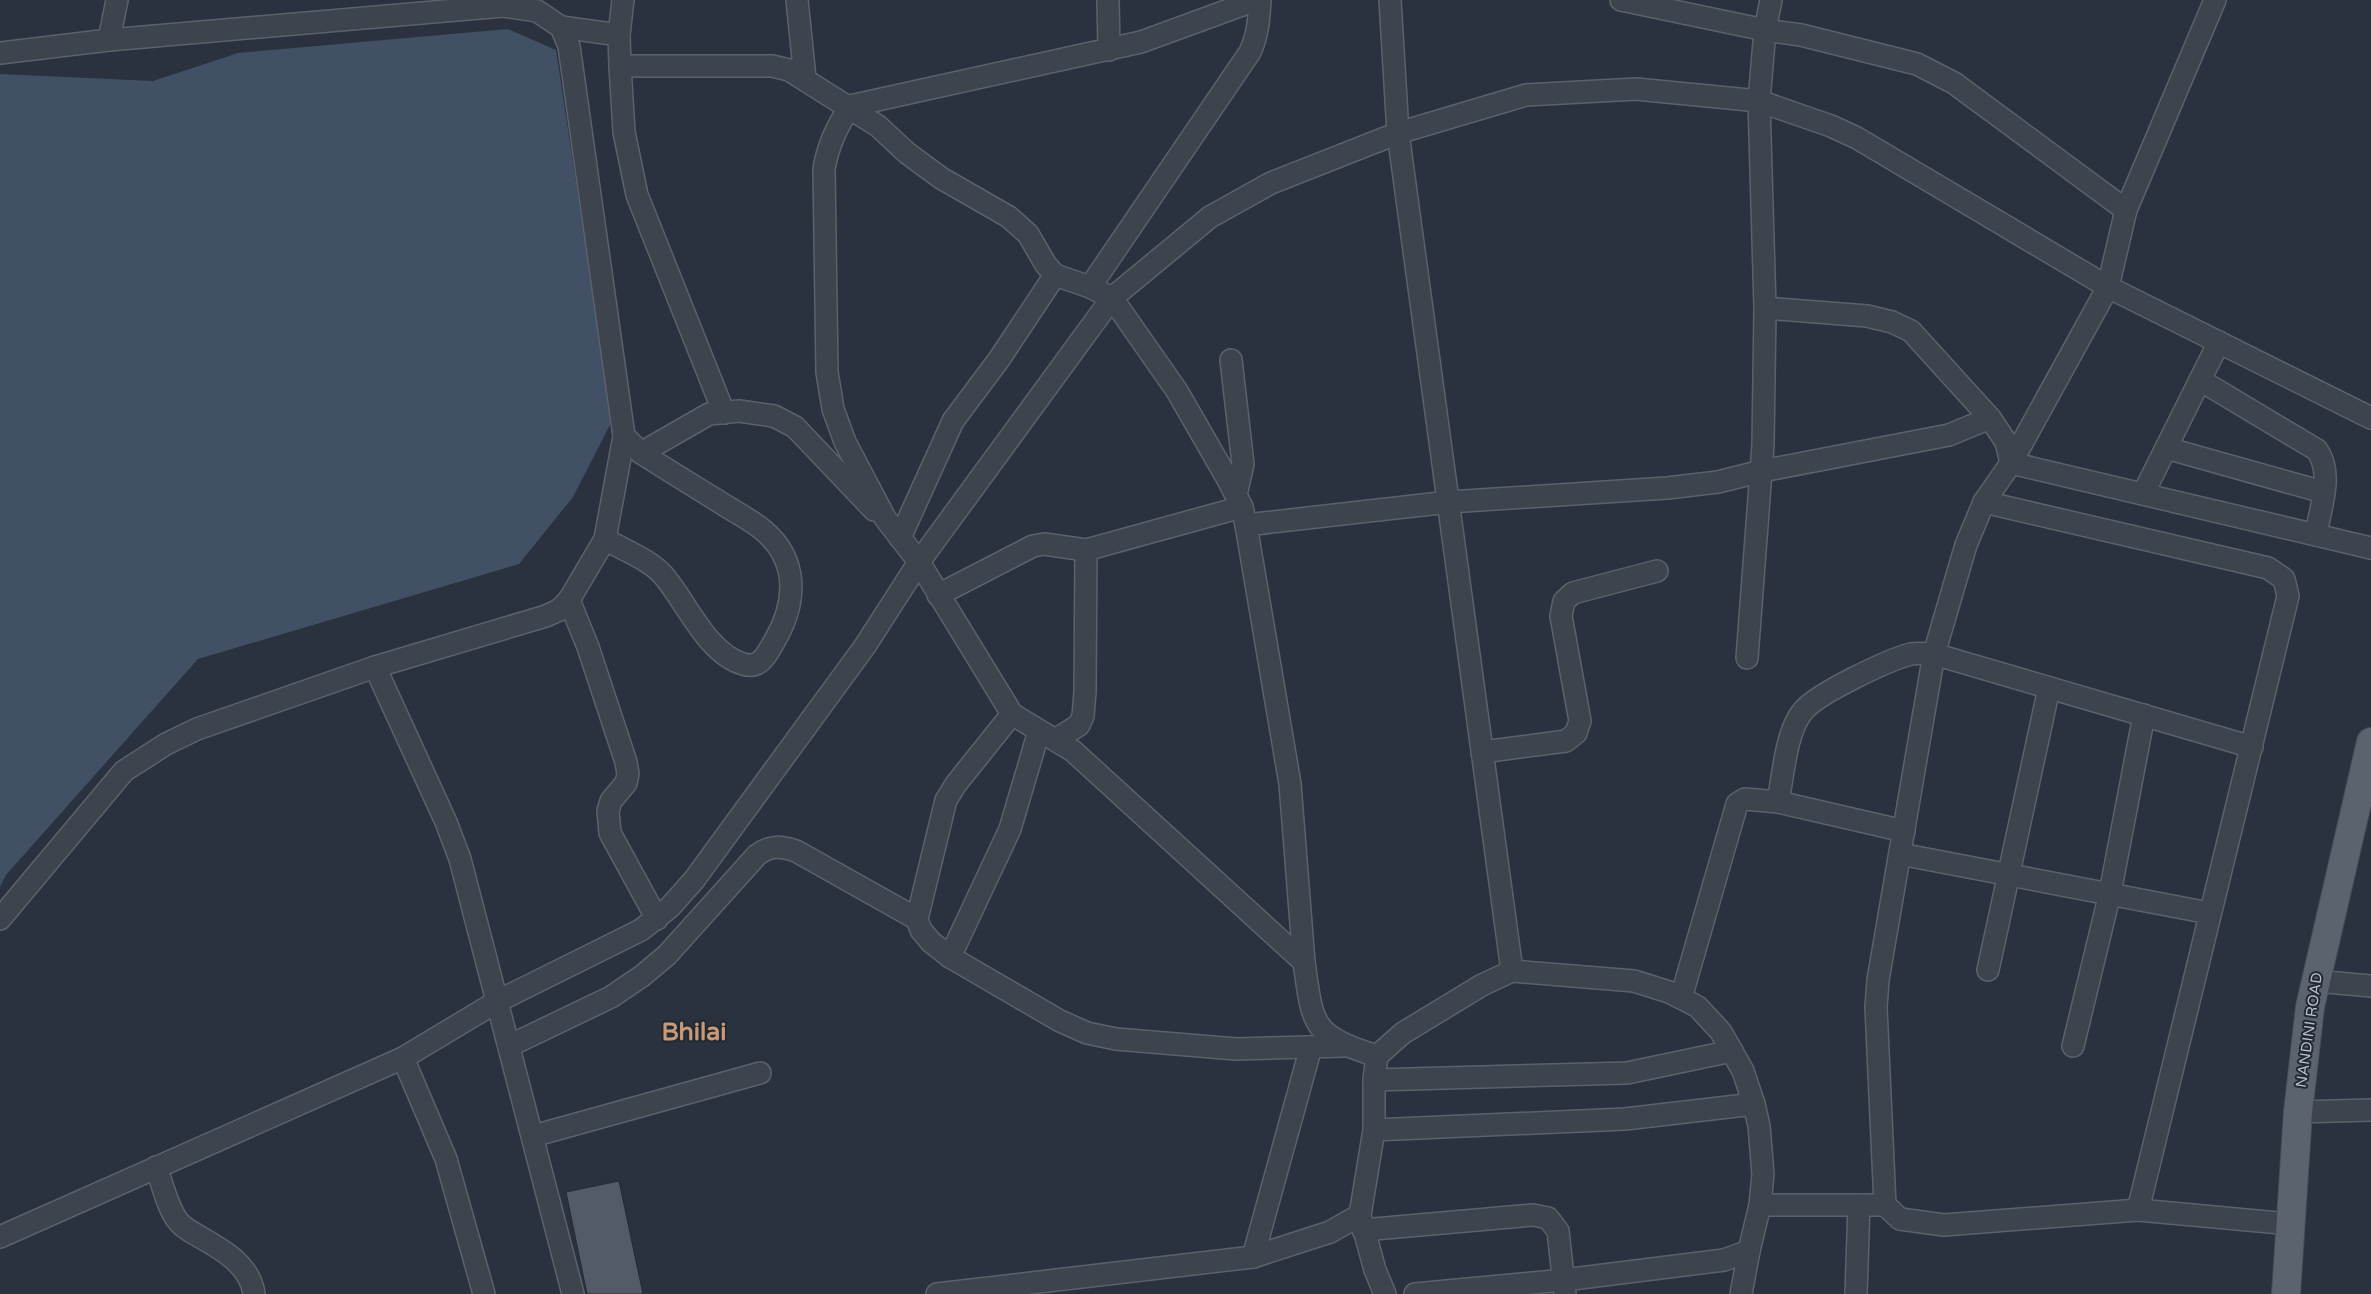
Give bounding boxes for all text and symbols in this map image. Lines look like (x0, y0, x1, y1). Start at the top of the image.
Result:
street label: NANDINI ROAD (2292, 971, 2326, 1089)
district label: Bhilai (661, 1017, 727, 1047)

